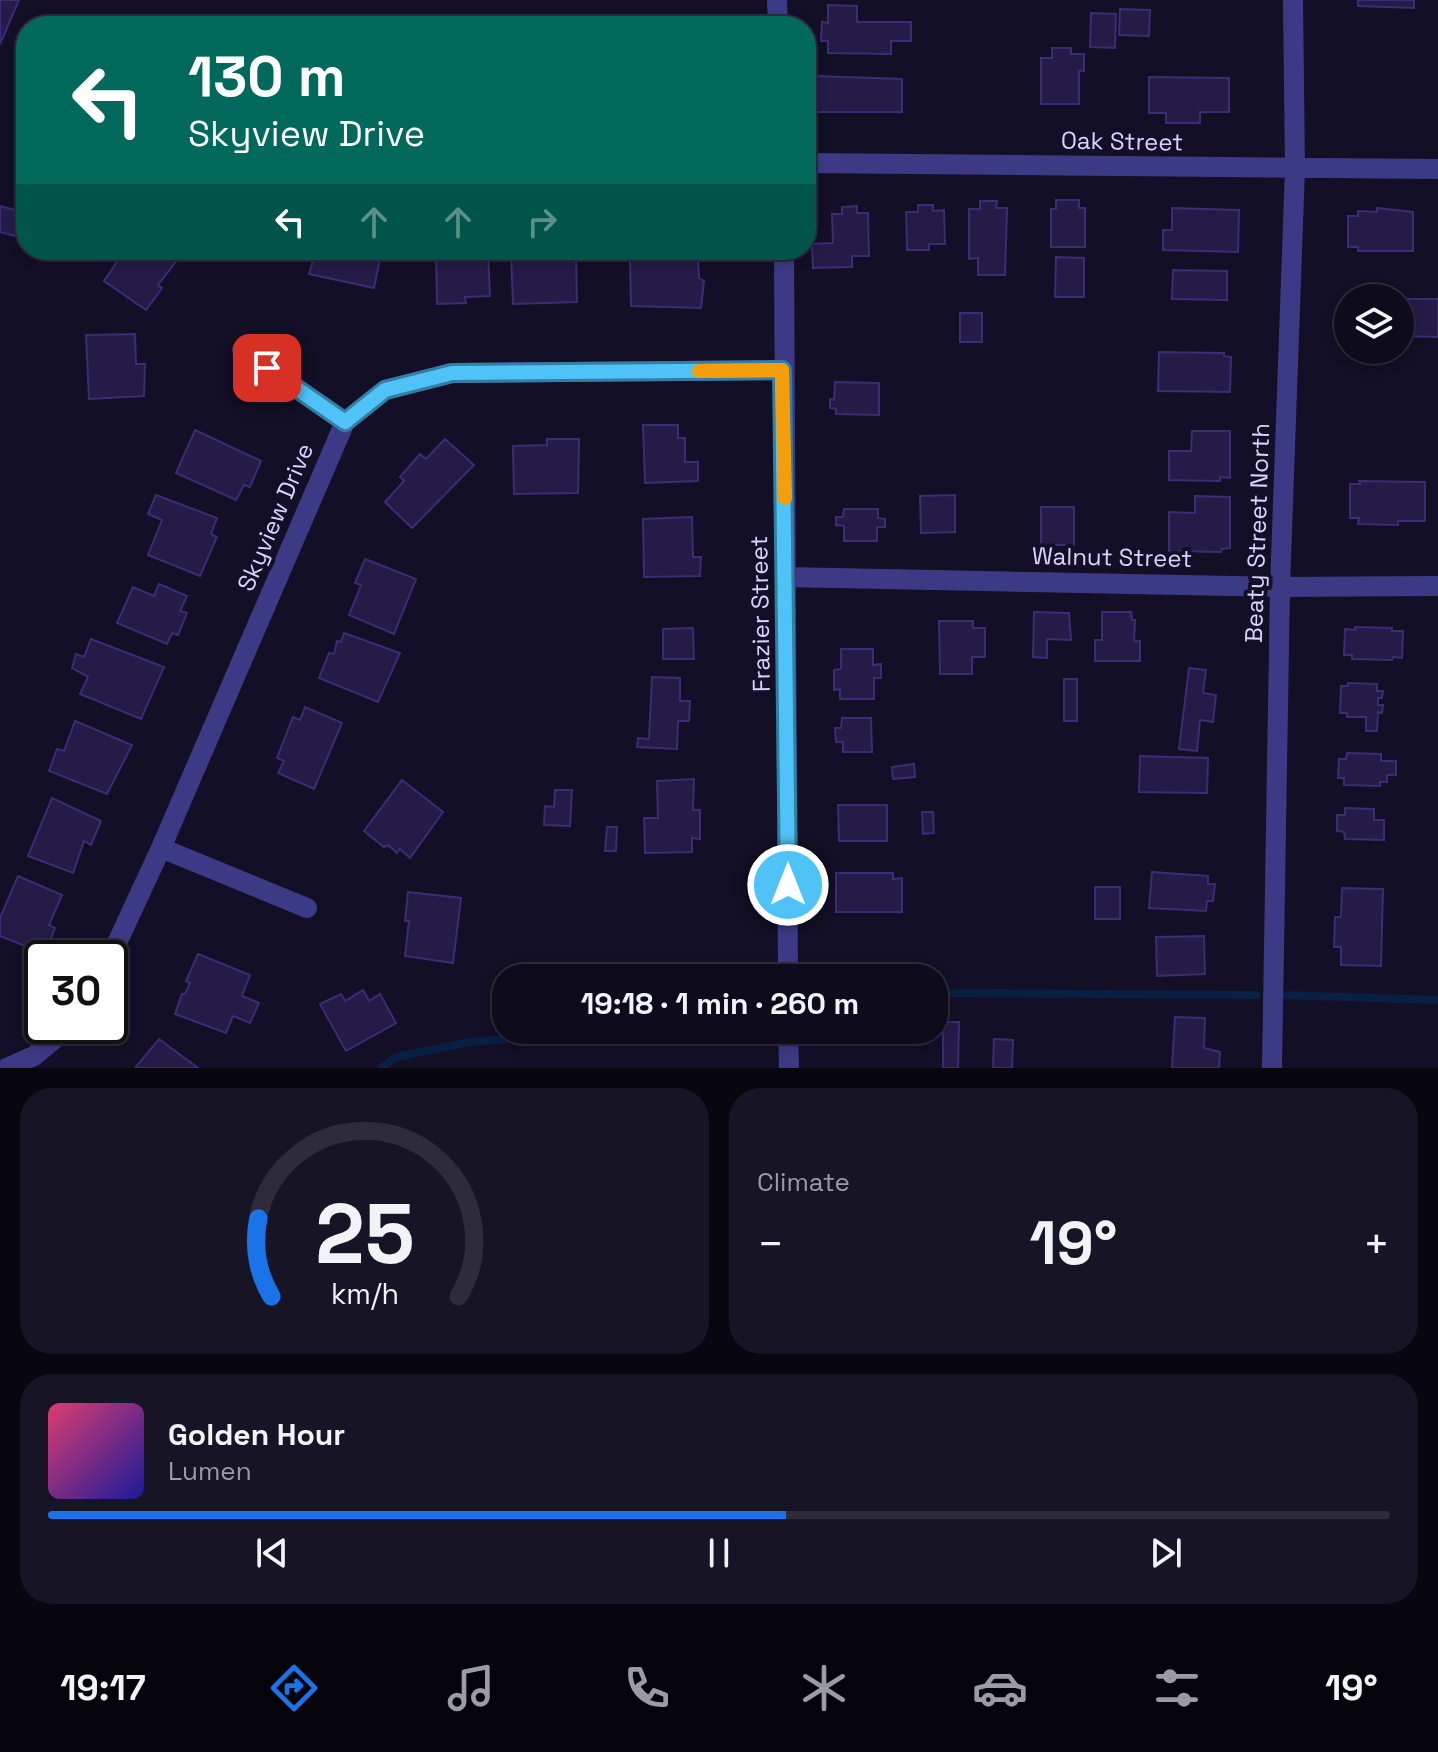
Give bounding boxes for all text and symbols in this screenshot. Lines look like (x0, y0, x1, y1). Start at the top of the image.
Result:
text: 130 m (188, 41, 346, 112)
icon: left (56, 48, 160, 152)
text: Skyview Drive (188, 111, 425, 157)
street label: Oak Street (1061, 124, 1183, 158)
icon: left (268, 200, 312, 244)
icon: ahead (352, 200, 396, 244)
icon: ahead (436, 200, 480, 244)
icon: right (520, 200, 564, 244)
map controls (1334, 284, 1414, 364)
button: layers (1334, 284, 1414, 364)
pin (233, 334, 301, 402)
icon: arrive (245, 346, 289, 390)
street label: Beaty Street North (1238, 422, 1276, 644)
street label: Skyview Drive (230, 438, 320, 596)
street label: Frazier Street (743, 535, 777, 693)
street label: Walnut Street (1032, 540, 1192, 574)
position arrow (746, 843, 830, 927)
speed limit sign: 30 (24, 940, 128, 1044)
text: 19:18 · 1 min · 260 m (581, 984, 859, 1023)
text: Climate (757, 1165, 850, 1199)
text: 25 (315, 1181, 414, 1287)
text: 19° (1030, 1205, 1117, 1282)
text: − (757, 1216, 784, 1272)
text: + (1363, 1216, 1390, 1272)
text: km/h (330, 1276, 399, 1312)
text: Golden Hour (168, 1415, 345, 1454)
text: Lumen (168, 1454, 252, 1488)
icon: previous (250, 1531, 294, 1575)
icon: pause (697, 1531, 741, 1575)
icon: next (1144, 1531, 1188, 1575)
icon: directions (266, 1660, 322, 1716)
icon: music (443, 1660, 499, 1716)
icon: phone (619, 1660, 675, 1716)
icon: climate (796, 1660, 852, 1716)
icon: car (972, 1660, 1028, 1716)
icon: filters (1149, 1660, 1205, 1716)
text: 19:17 (60, 1665, 146, 1711)
text: 19° (1325, 1665, 1378, 1711)

